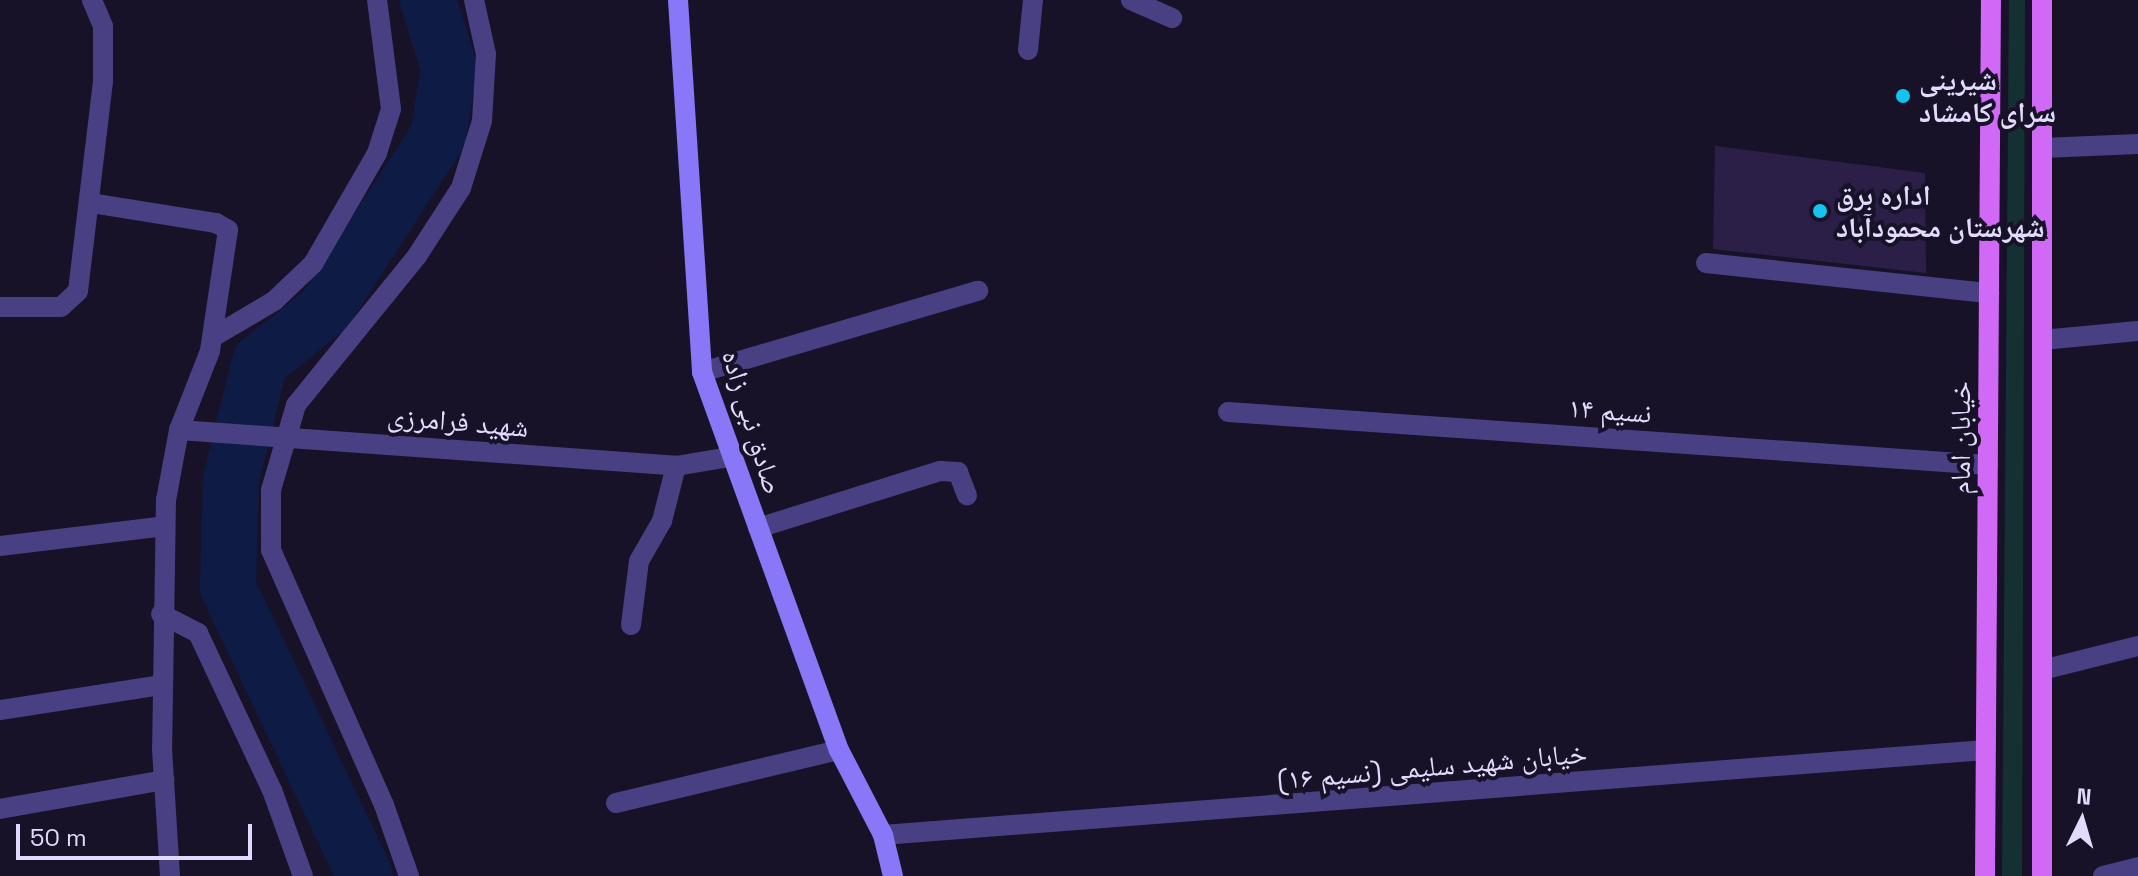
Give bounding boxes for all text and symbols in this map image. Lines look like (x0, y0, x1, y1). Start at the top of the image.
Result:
place label: شیرینی سرای کامشاد (1919, 63, 2056, 129)
marker: شیرینی سرای کامشاد (1894, 87, 1912, 105)
place label: اداره برق شهرستان محمودآباد (1836, 178, 2044, 244)
marker: اداره برق شهرستان محمودآباد (1811, 202, 1829, 220)
street label: صادق نبی زاده (715, 346, 791, 498)
street label: خیابان امام (1943, 381, 1977, 495)
street label: نسیم ۱۴ (1567, 390, 1653, 430)
street label: شهید فرامرزی (386, 398, 530, 444)
street label: خیابان شهید سلیمی (نسیم ۱۶) (1276, 736, 1588, 796)
north arrow (2042, 780, 2122, 860)
text: N (2076, 782, 2093, 811)
scale bar (20, 808, 256, 858)
text: 50 m (30, 822, 87, 853)

